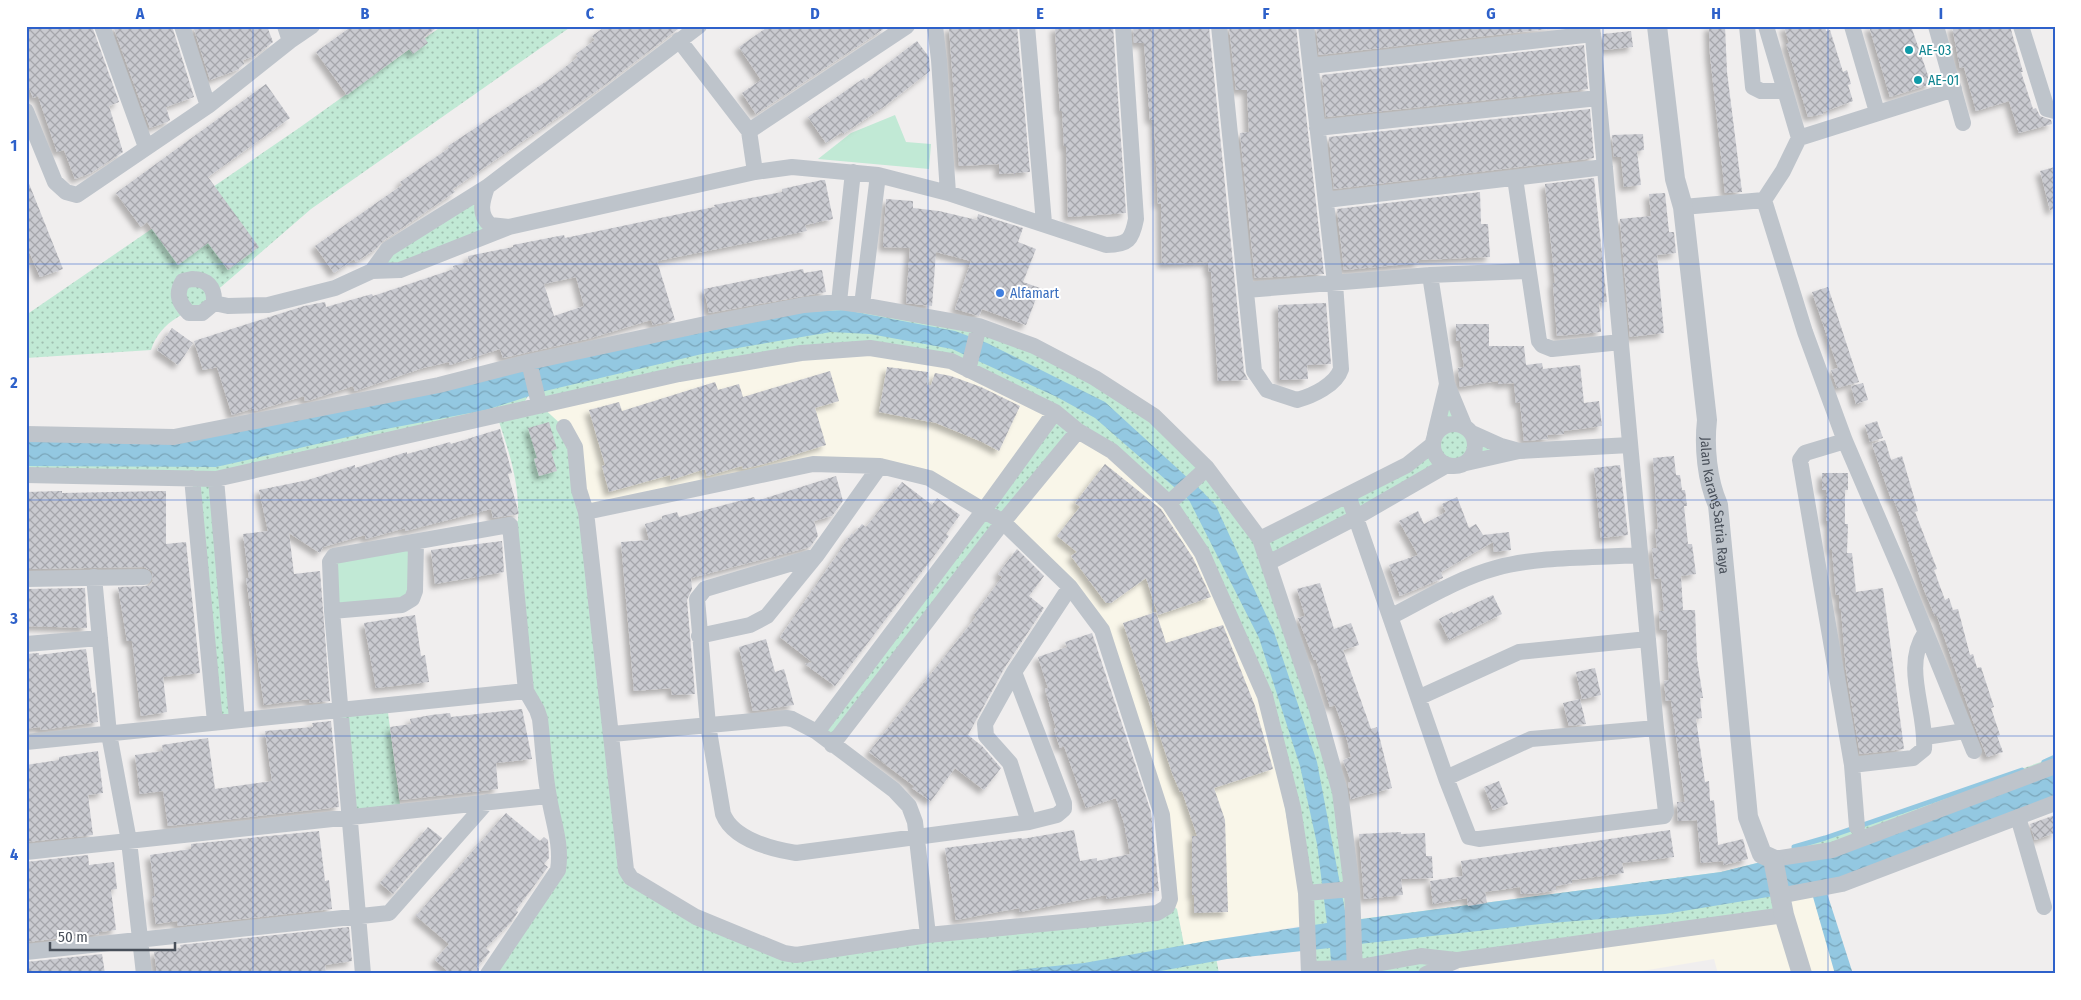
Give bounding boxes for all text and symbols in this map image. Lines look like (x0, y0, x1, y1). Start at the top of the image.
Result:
text: A (135, 4, 145, 23)
text: B (361, 4, 370, 23)
text: C (586, 4, 595, 23)
text: D (810, 4, 820, 23)
text: E (1036, 4, 1044, 23)
text: F (1262, 4, 1270, 23)
text: G (1486, 4, 1496, 23)
text: H (1711, 4, 1721, 23)
text: I (1939, 4, 1943, 23)
place label: AE-03 (1919, 42, 1951, 59)
marker: AE-03 (1903, 44, 1915, 56)
place label: AE-01 (1928, 72, 1959, 89)
marker: AE-01 (1912, 74, 1924, 86)
text: 1 (11, 136, 17, 155)
place label: Alfamart (1010, 285, 1059, 302)
marker: Alfamart (994, 287, 1006, 299)
text: 2 (9, 373, 18, 392)
street label: Jalan Karang Satria Raya (1697, 437, 1733, 575)
text: 3 (9, 609, 18, 628)
text: 4 (10, 845, 18, 864)
scale bar (50, 920, 175, 952)
text: 50 m (58, 928, 88, 946)

